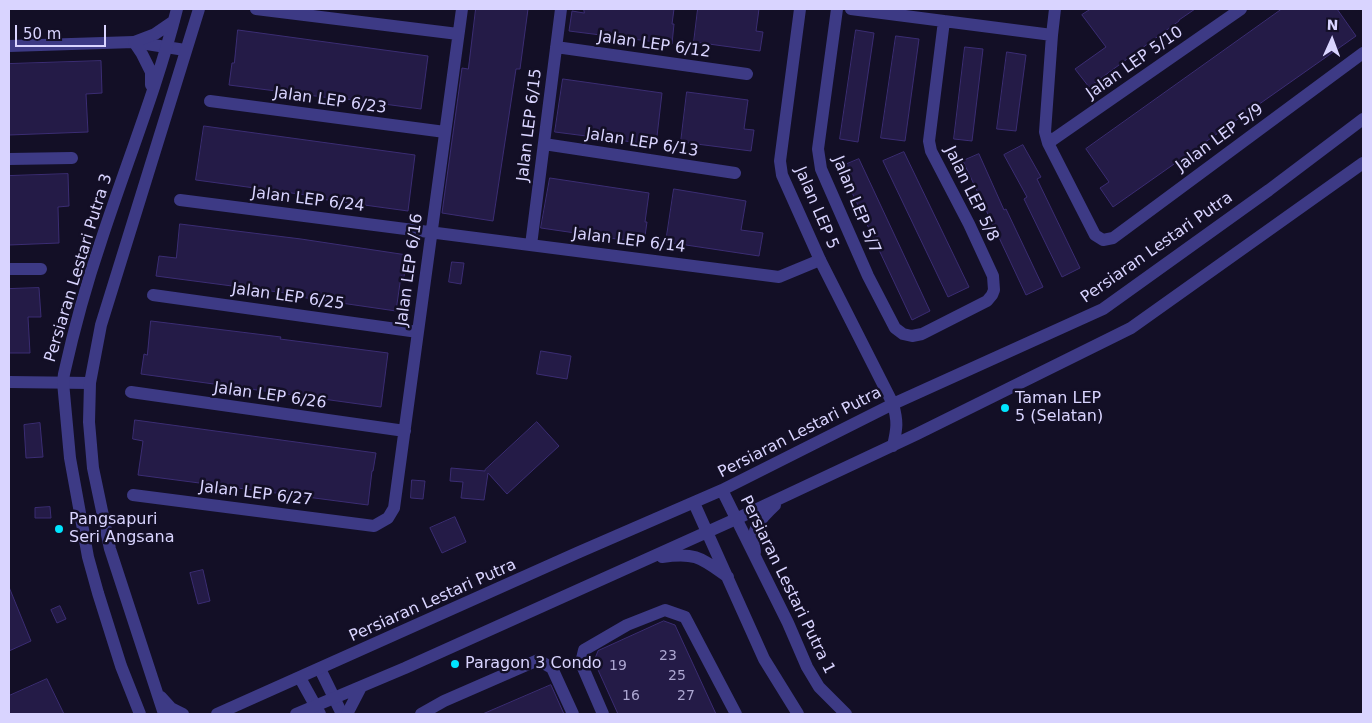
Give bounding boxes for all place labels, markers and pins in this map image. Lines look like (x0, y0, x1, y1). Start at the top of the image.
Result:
place label: Taman LEP 5 (Selatan) (1015, 389, 1103, 427)
marker: Taman LEP 5 (Selatan) (999, 402, 1011, 414)
place label: Pangsapuri Seri Angsana (69, 510, 174, 548)
marker: Pangsapuri Seri Angsana (53, 523, 65, 535)
place label: Paragon 3 Condo (465, 654, 602, 674)
marker: Paragon 3 Condo (449, 658, 461, 670)

